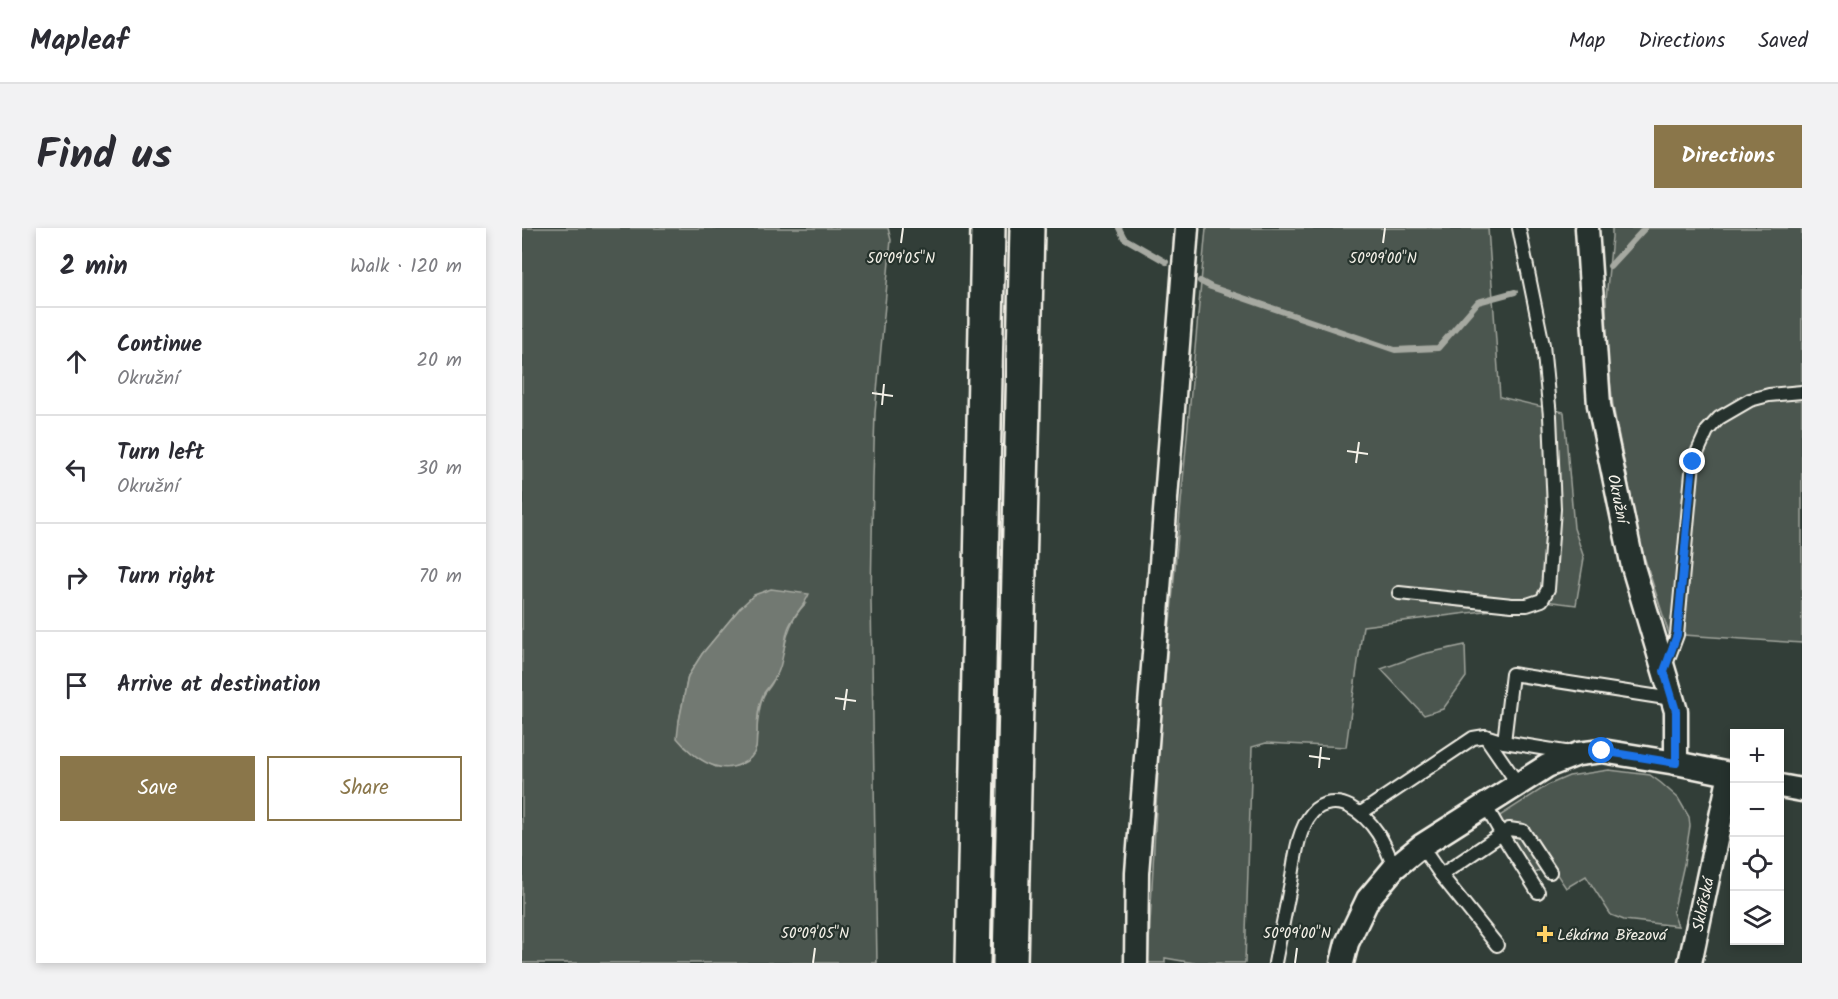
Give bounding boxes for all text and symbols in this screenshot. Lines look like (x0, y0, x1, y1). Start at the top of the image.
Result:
text: Mapleaf (30, 19, 128, 64)
text: Map (1569, 25, 1605, 58)
text: Directions (1638, 25, 1725, 58)
text: Saved (1758, 25, 1808, 58)
text: Find us (36, 123, 172, 190)
button: Directions (1654, 125, 1802, 188)
text: 2 min (60, 246, 128, 288)
text: 50°09'05"N (867, 247, 935, 271)
text: 50°09'00"N (1349, 247, 1417, 271)
text: Walk · 120 m (350, 251, 462, 283)
text: Continue (117, 328, 202, 363)
icon: ahead (60, 345, 93, 378)
text: 20 m (416, 345, 462, 377)
text: Okružní (117, 363, 179, 395)
text: Turn left (117, 436, 204, 471)
route end (1679, 448, 1705, 474)
icon: left (60, 453, 93, 486)
text: 30 m (417, 453, 462, 485)
text: Okružní (117, 471, 179, 503)
street label: Okružní (1600, 472, 1635, 528)
text: Turn right (117, 560, 215, 595)
icon: right (60, 561, 93, 594)
text: 70 m (419, 561, 462, 593)
text: Arrive at destination (117, 668, 320, 703)
icon: arrive (60, 669, 93, 702)
map controls (1730, 729, 1784, 945)
button: + (1730, 729, 1784, 783)
route start (1588, 737, 1614, 763)
button: Save (60, 756, 255, 821)
button: Share (267, 756, 462, 821)
button: − (1730, 783, 1784, 837)
button: locate (1730, 837, 1784, 891)
street label: Sklářská (1686, 874, 1722, 934)
button: layers (1730, 891, 1784, 945)
text: 50°09'05"N (781, 922, 849, 946)
text: 50°09'00"N (1263, 922, 1331, 946)
place label: Lékárna Březová (1557, 923, 1668, 948)
marker: Lékárna Březová (1538, 927, 1552, 941)

